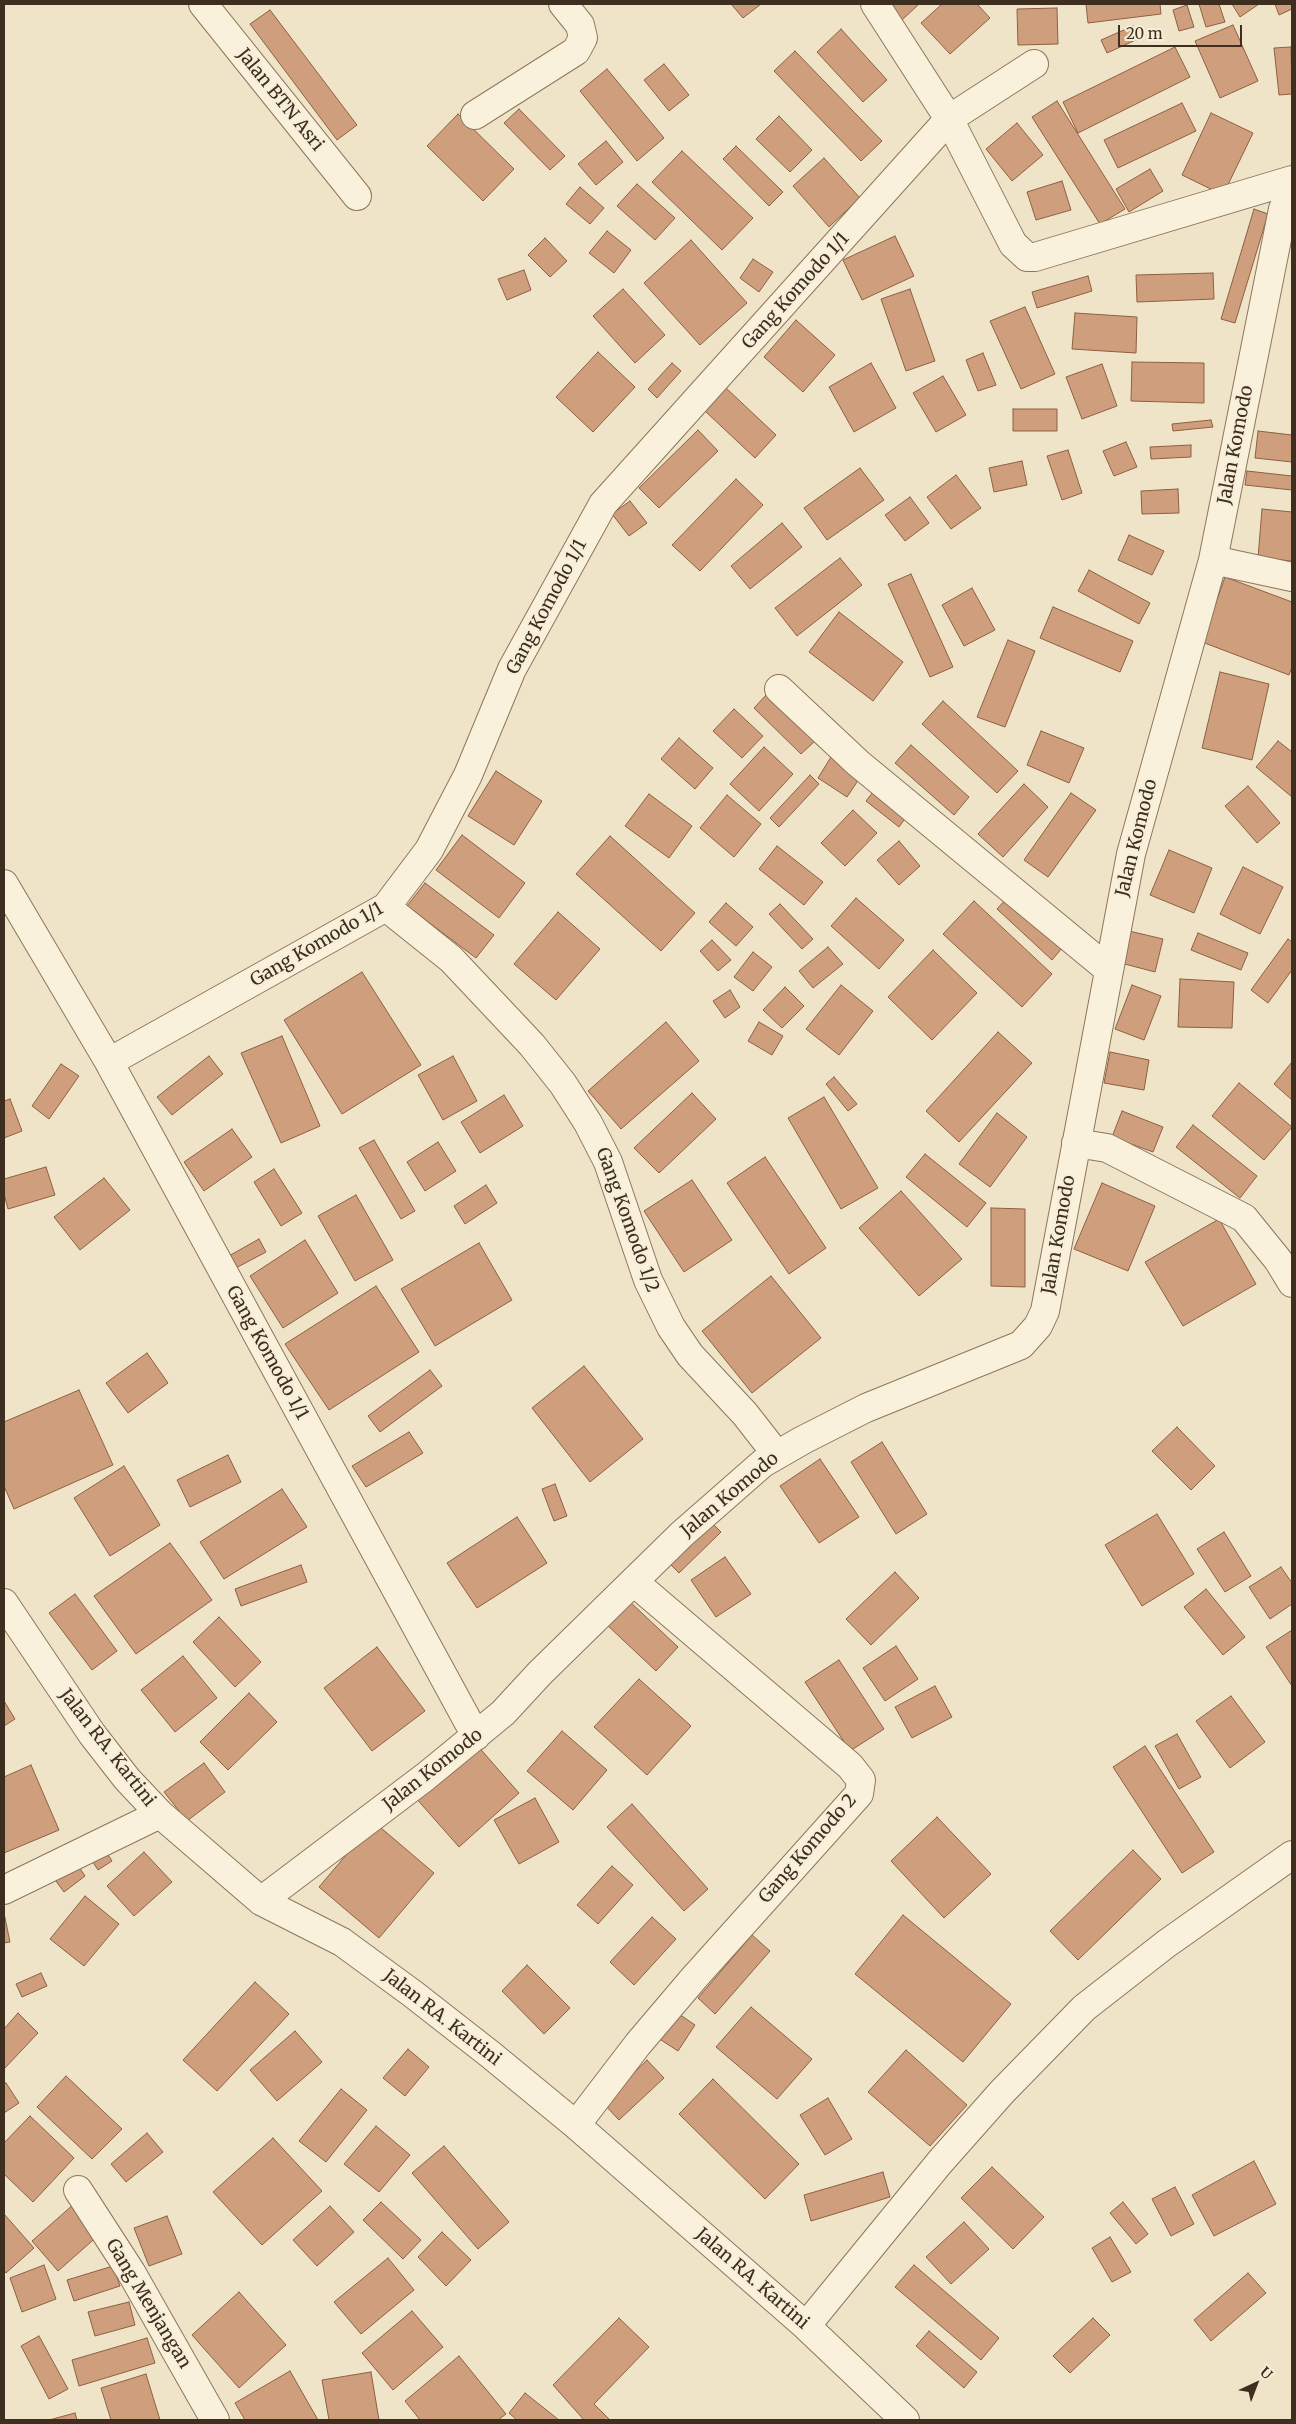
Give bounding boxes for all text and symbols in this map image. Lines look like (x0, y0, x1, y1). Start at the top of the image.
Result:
scale bar (1121, 15, 1245, 47)
text: 20 m (1126, 24, 1163, 43)
street label: Jalan BTN Asri (232, 44, 328, 156)
street label: Gang Komodo 1/1 (738, 228, 854, 354)
street label: Jalan Komodo (1214, 384, 1258, 506)
street label: Gang Komodo 1/1 (502, 536, 592, 678)
street label: Jalan Komodo (1112, 777, 1162, 899)
street label: Gang Komodo 1/1 (247, 898, 387, 992)
street label: Gang Komodo 1/2 (591, 1145, 663, 1295)
street label: Jalan Komodo (1038, 1174, 1080, 1296)
street label: Gang Komodo 1/1 (221, 1282, 313, 1424)
street label: Jalan Komodo (677, 1448, 783, 1542)
street label: Jalan RA. Kartini (54, 1685, 160, 1811)
street label: Jalan Komodo (379, 1724, 487, 1816)
street label: Gang Komodo 2 (755, 1790, 861, 1908)
street label: Jalan RA. Kartini (379, 1965, 505, 2071)
street label: Jalan RA. Kartini (691, 2224, 813, 2334)
street label: Gang Menjangan (101, 2235, 195, 2373)
north arrow (1231, 2359, 1281, 2409)
text: U (1256, 2363, 1276, 2383)

